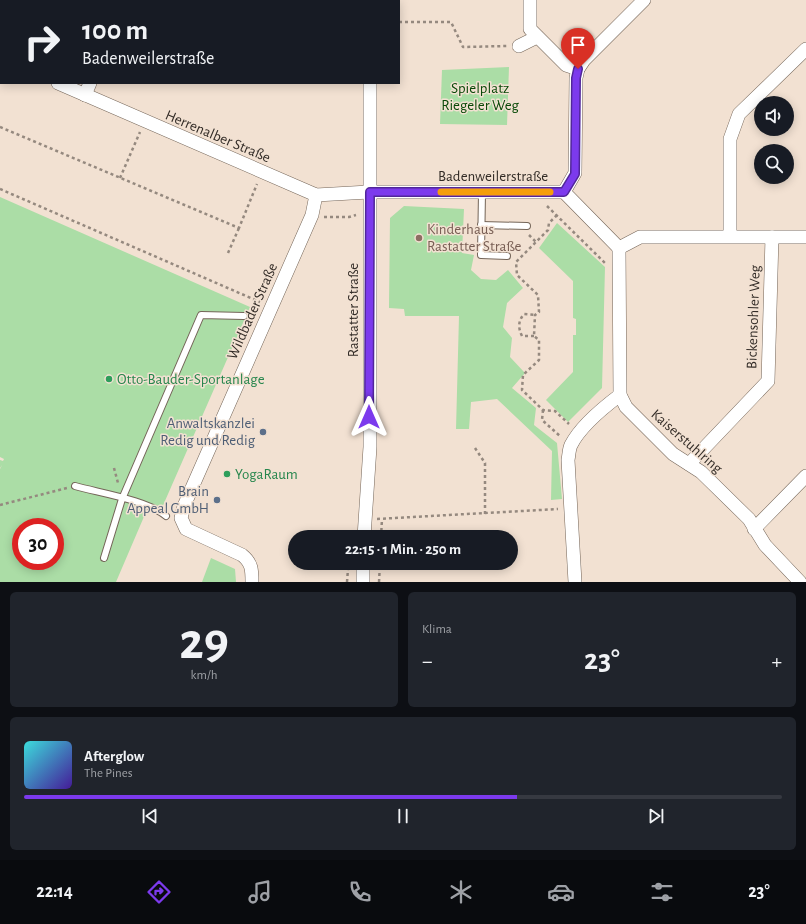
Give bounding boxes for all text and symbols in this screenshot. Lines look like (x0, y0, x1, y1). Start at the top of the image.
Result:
icon: right (16, 16, 68, 68)
text: 100 m (82, 17, 148, 45)
pin (561, 28, 595, 69)
icon: arrive (567, 34, 589, 56)
text: Badenweilerstraße (82, 50, 214, 68)
park label: Spielplatz Riegeler Weg (441, 81, 520, 113)
map controls (754, 96, 794, 184)
button: sound (754, 96, 794, 136)
street label: Herrenalber Straße (163, 108, 273, 165)
button: search (754, 144, 794, 184)
street label: Badenweilerstraße (438, 169, 548, 184)
place label: Kinderhaus Rastatter Straße (427, 222, 522, 254)
marker: Kinderhaus Rastatter Straße (414, 233, 424, 243)
street label: Wildbader Straße (224, 261, 280, 362)
street label: Rastatter Straße (346, 263, 361, 357)
street label: Bickensohler Weg (744, 264, 763, 369)
place label: Otto-Bauder-Sportanlage (117, 372, 265, 387)
marker: Otto-Bauder-Sportanlage (104, 374, 114, 384)
position arrow (348, 396, 390, 438)
street label: Kaiserstuhlring (648, 407, 726, 477)
place label: Anwaltskanzlei Redig und Redig (160, 416, 256, 448)
marker: Anwaltskanzlei Redig und Redig (258, 427, 268, 437)
place label: YogaRaum (235, 467, 298, 482)
marker: YogaRaum (222, 469, 232, 479)
place label: Brain Appeal GmbH (127, 484, 209, 516)
marker: Brain Appeal GmbH (212, 495, 222, 505)
speed limit sign: 30 (12, 518, 64, 570)
text: 22:15 · 1 Min. · 250 m (345, 542, 461, 557)
text: 29 (179, 616, 229, 668)
text: Klima (422, 623, 452, 636)
text: 23° (584, 645, 620, 675)
text: − (422, 650, 433, 672)
text: + (771, 650, 782, 672)
text: km/h (191, 669, 217, 682)
text: Afterglow (84, 749, 144, 764)
text: The Pines (84, 767, 133, 780)
icon: previous (139, 805, 161, 827)
icon: pause (392, 805, 414, 827)
icon: next (645, 805, 667, 827)
icon: directions (145, 878, 173, 906)
icon: music (246, 878, 274, 906)
icon: phone (346, 878, 374, 906)
icon: climate (447, 878, 475, 906)
icon: car (547, 878, 575, 906)
icon: filters (648, 878, 676, 906)
text: 22:14 (36, 883, 73, 901)
text: 23° (748, 883, 770, 901)

